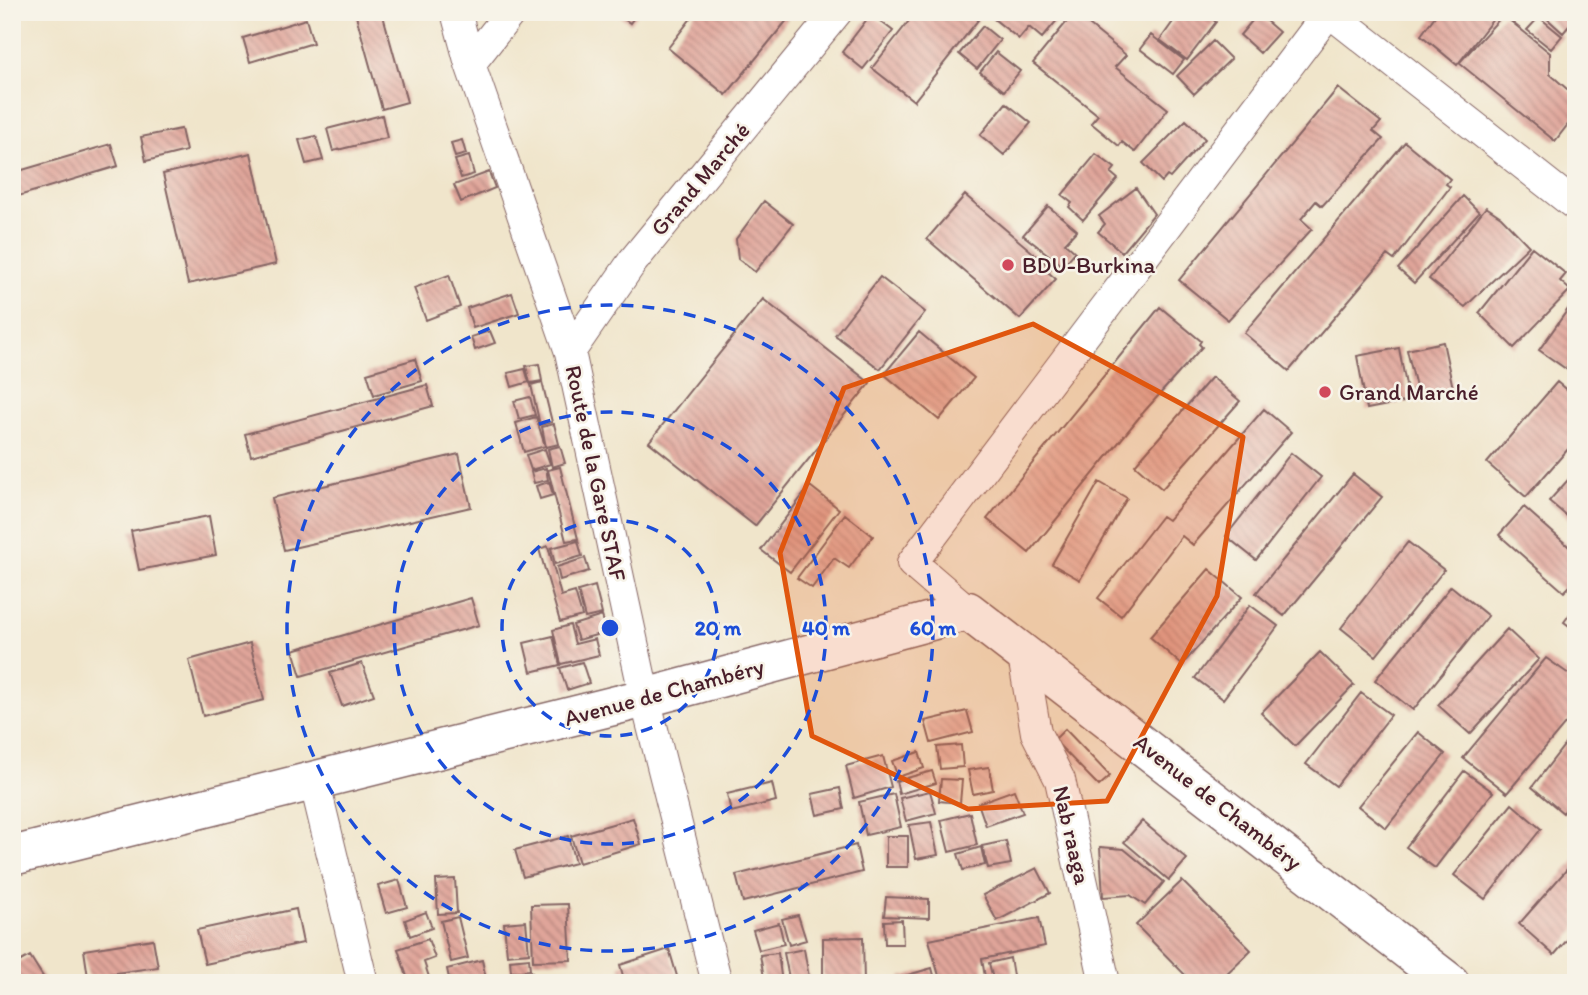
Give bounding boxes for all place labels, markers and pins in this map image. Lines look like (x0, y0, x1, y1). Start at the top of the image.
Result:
place label: BDU-Burkina (1022, 251, 1155, 279)
marker: BDU-Burkina (1000, 257, 1016, 273)
place label: Grand Marché (1339, 378, 1479, 406)
marker: Grand Marché (1317, 384, 1333, 400)
centre of rings (598, 616, 622, 640)

